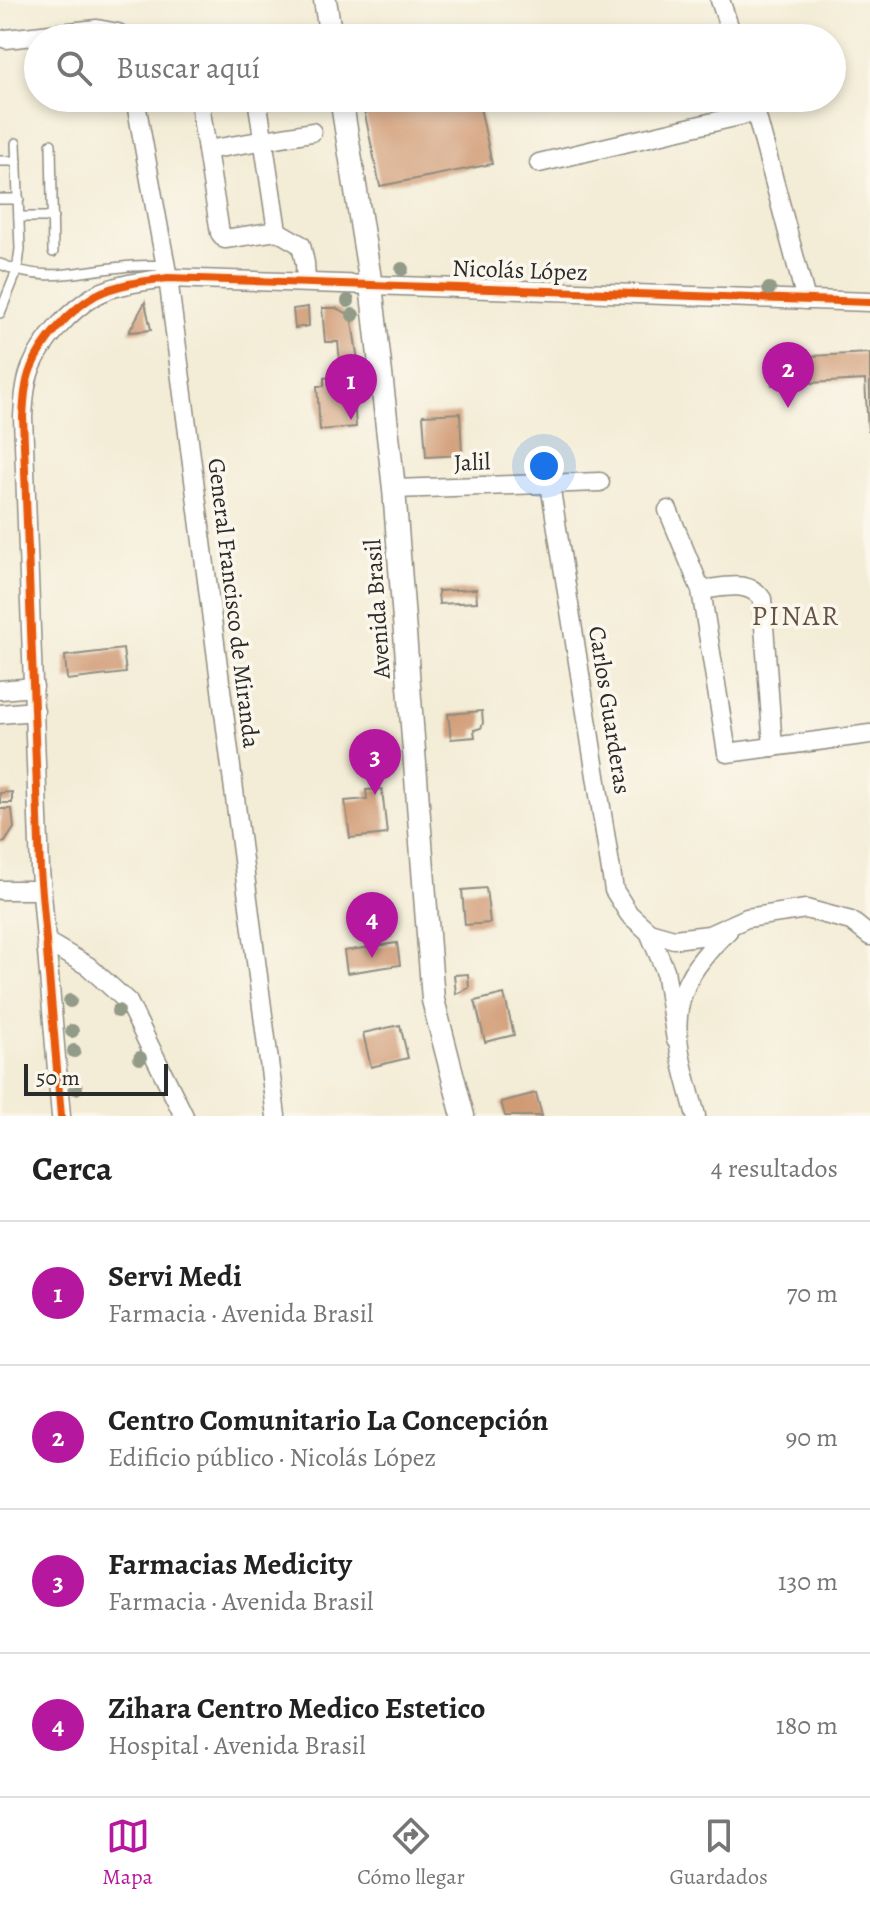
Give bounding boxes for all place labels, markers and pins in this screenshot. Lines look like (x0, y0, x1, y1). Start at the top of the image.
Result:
pin: 2 (762, 342, 814, 408)
pin: 1 (325, 354, 377, 420)
pin: 3 (349, 729, 401, 795)
pin: 4 (346, 892, 398, 958)

